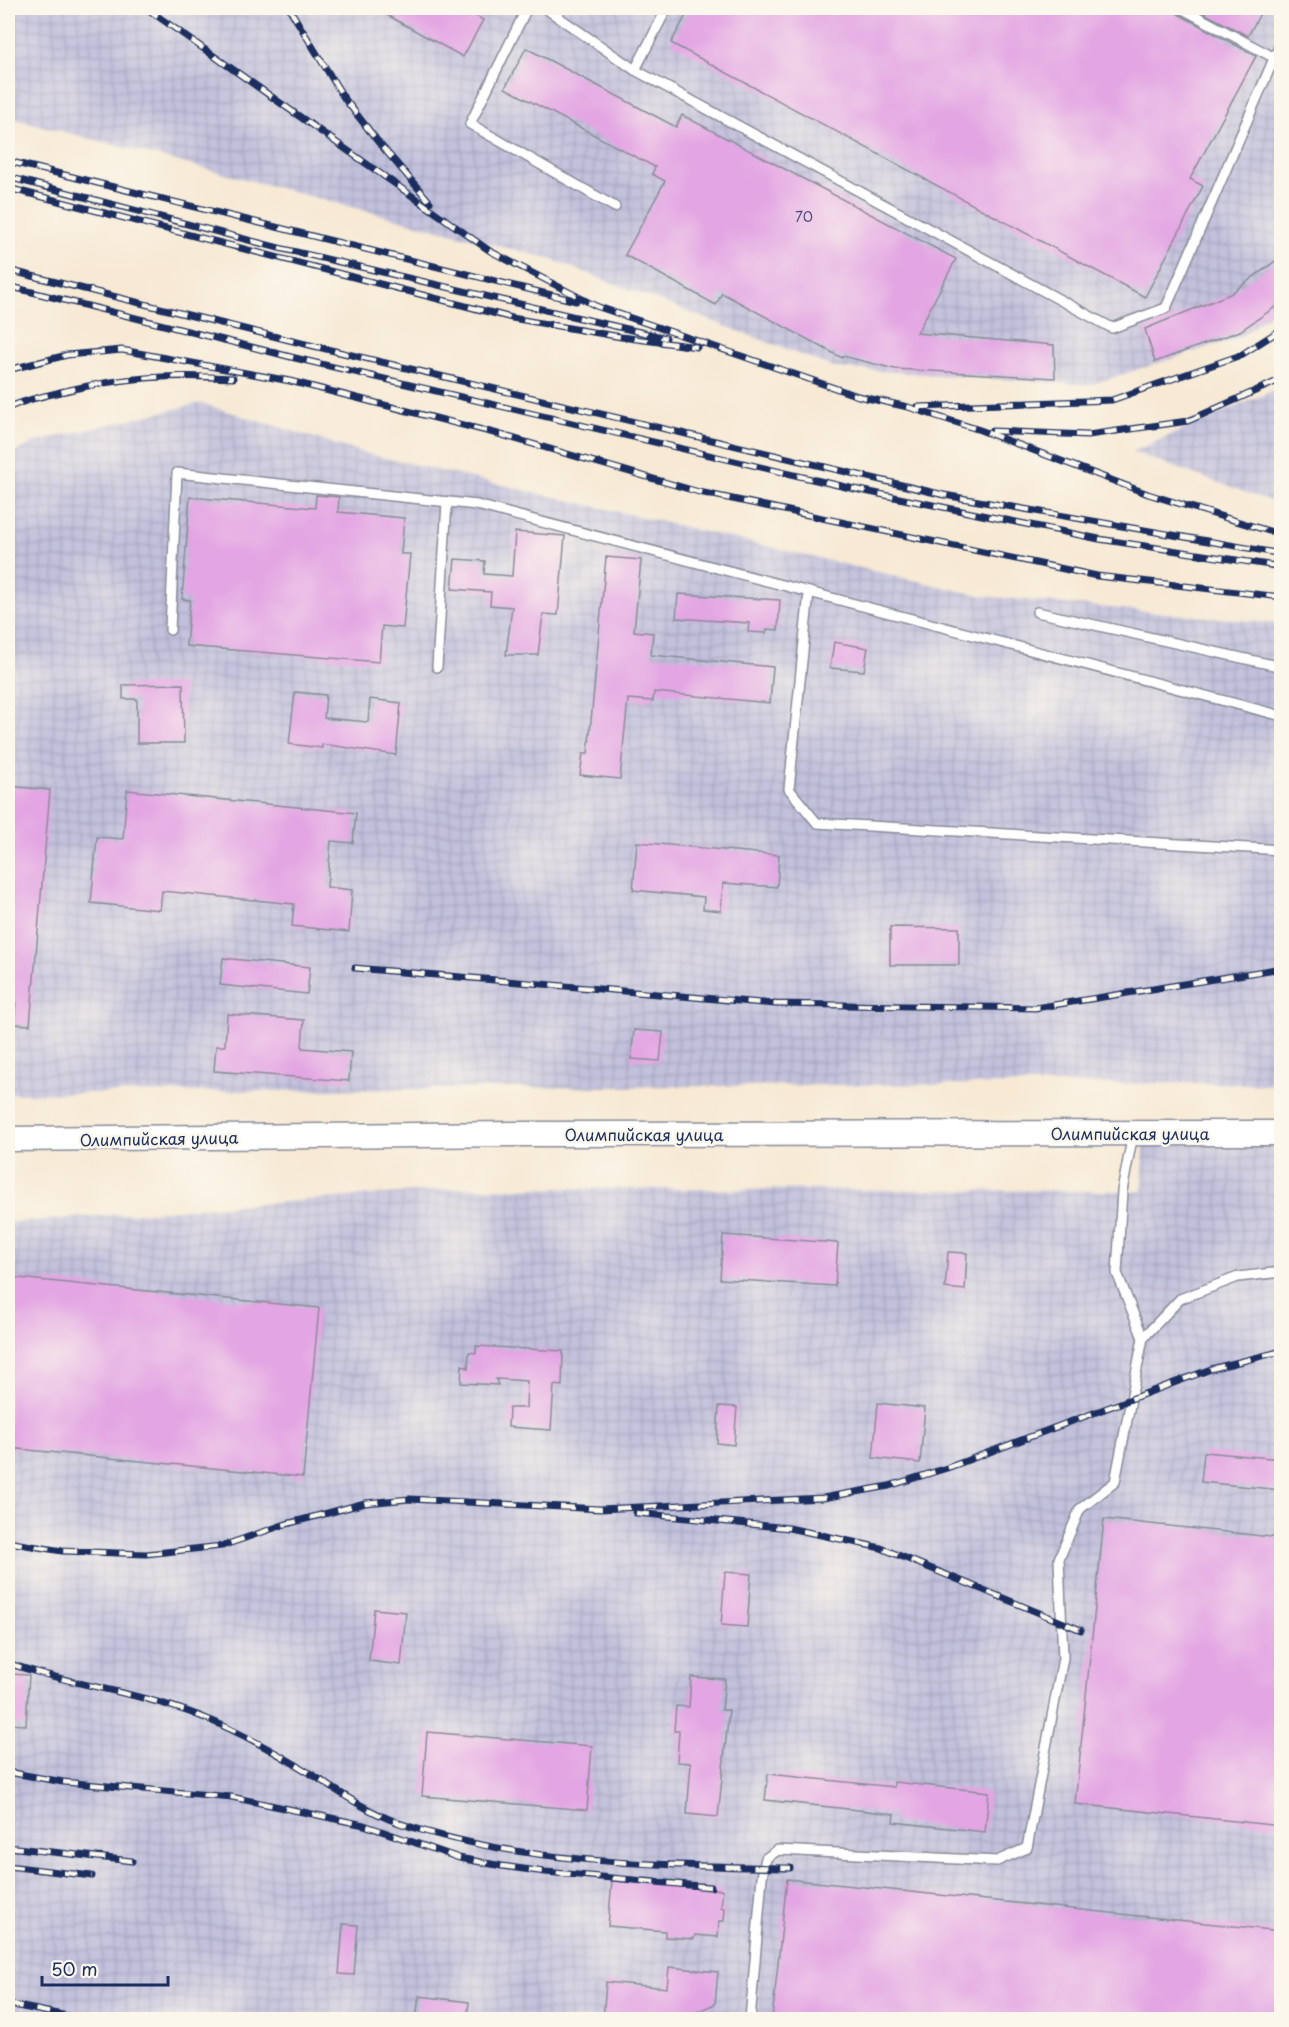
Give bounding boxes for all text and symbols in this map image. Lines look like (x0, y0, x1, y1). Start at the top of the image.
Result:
house number: 70 (795, 206, 813, 227)
street label: Олимпийская улица (1051, 1121, 1209, 1145)
street label: Олимпийская улица (565, 1122, 723, 1146)
street label: Олимпийская улица (79, 1125, 239, 1151)
scale bar (42, 1949, 168, 1987)
text: 50 m (51, 1955, 98, 1982)

